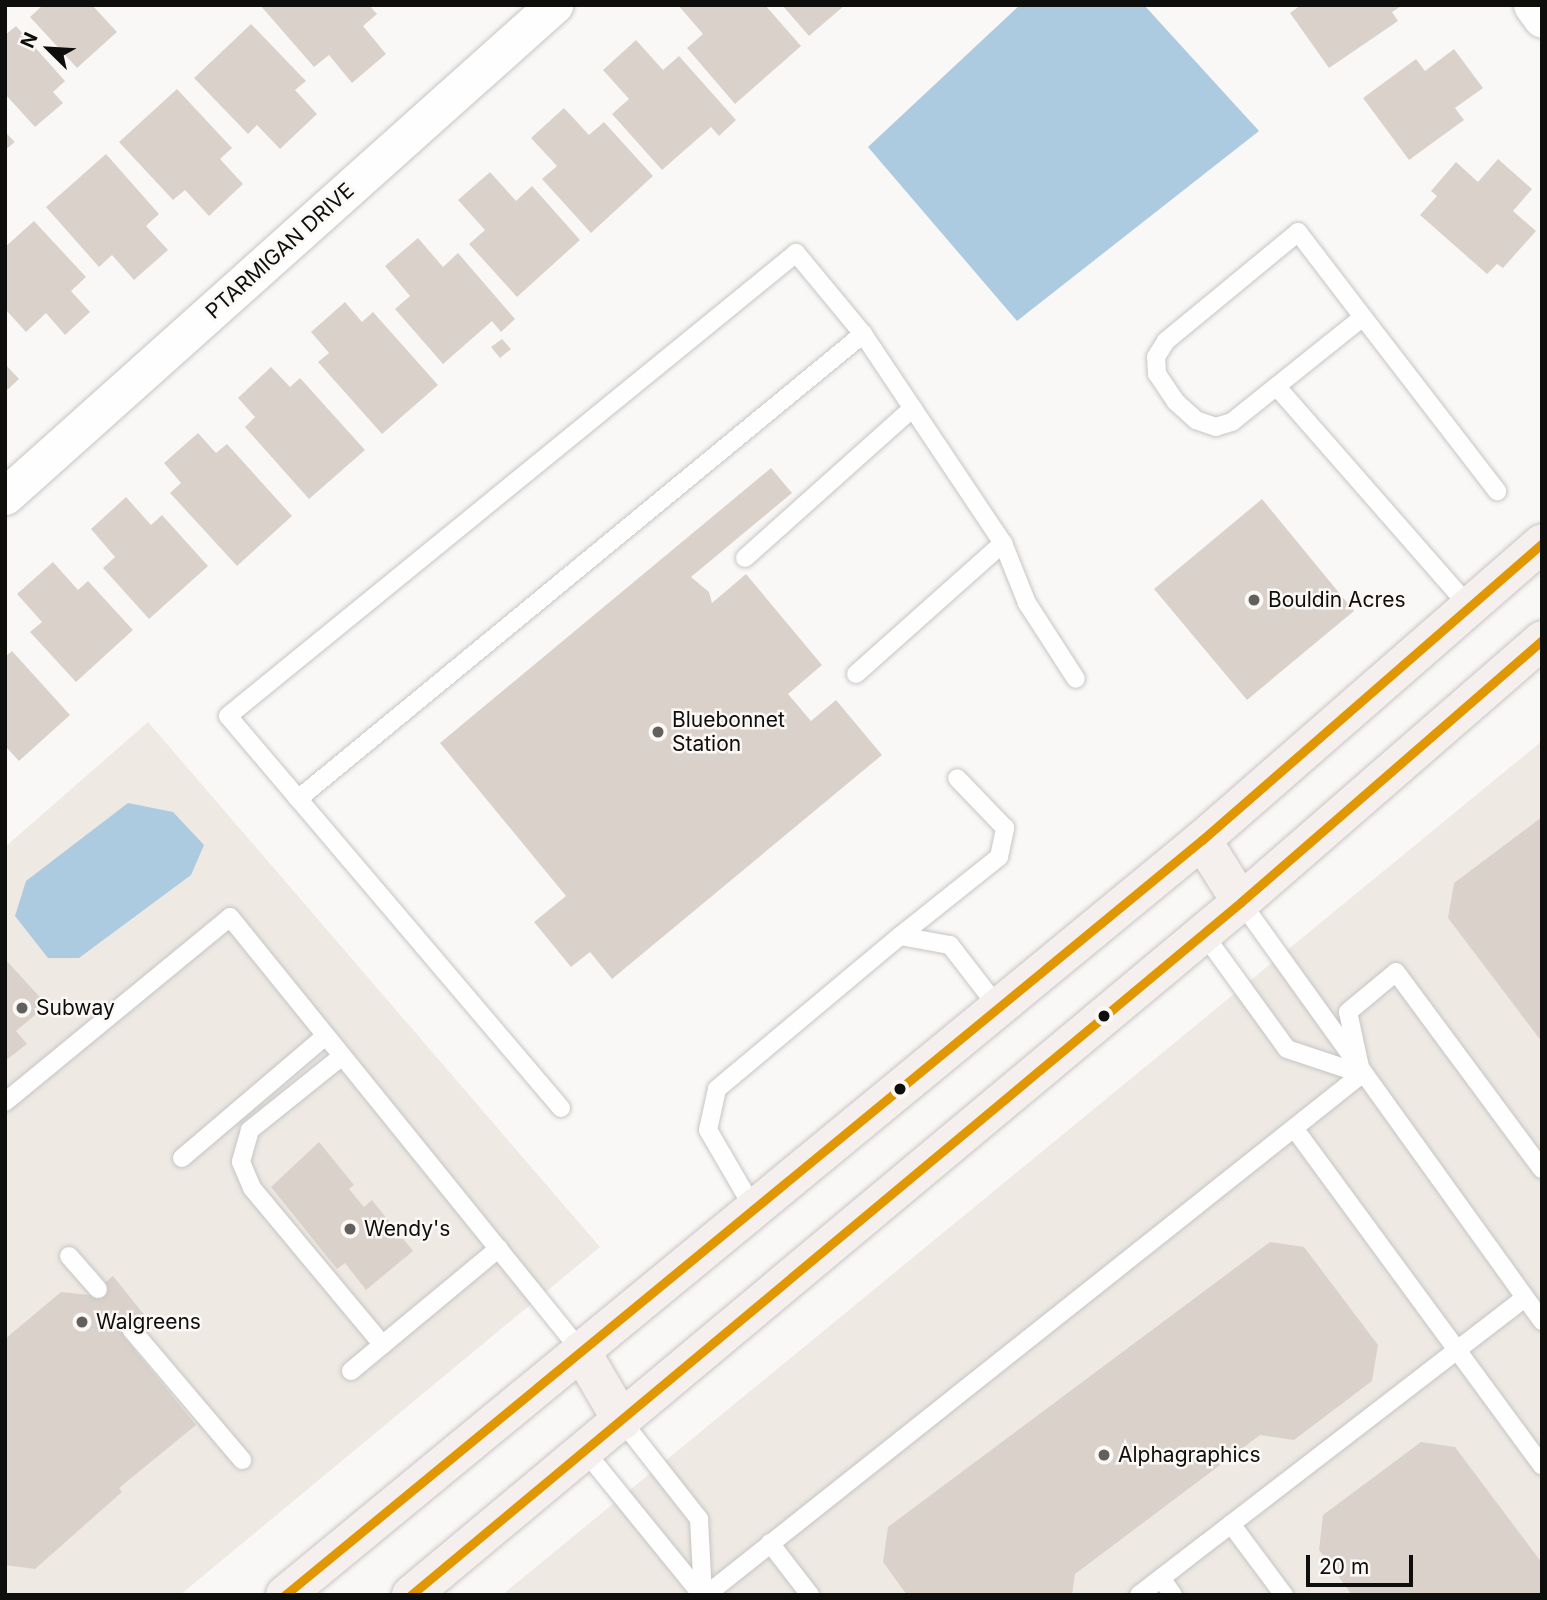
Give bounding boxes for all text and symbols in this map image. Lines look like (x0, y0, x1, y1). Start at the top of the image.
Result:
north arrow (14, 14, 84, 84)
text: N (16, 29, 43, 52)
street label: PTARMIGAN DRIVE (201, 178, 359, 324)
place label: Bouldin Acres (1268, 587, 1405, 613)
marker: Bouldin Acres (1246, 592, 1262, 608)
place label: Bluebonnet Station (672, 707, 785, 757)
marker: Bluebonnet Station (650, 724, 666, 740)
place label: Subway (36, 995, 115, 1021)
marker: Subway (14, 1000, 30, 1016)
unlabelled marker (1097, 1009, 1111, 1023)
unlabelled marker (893, 1082, 907, 1096)
place label: Wendy's (364, 1216, 450, 1242)
marker: Wendy's (342, 1221, 358, 1237)
place label: Walgreens (96, 1309, 201, 1335)
marker: Walgreens (74, 1314, 90, 1330)
place label: Alphagraphics (1118, 1442, 1261, 1468)
marker: Alphagraphics (1096, 1447, 1112, 1463)
scale bar (1309, 1540, 1416, 1584)
text: 20 m (1319, 1554, 1369, 1579)

